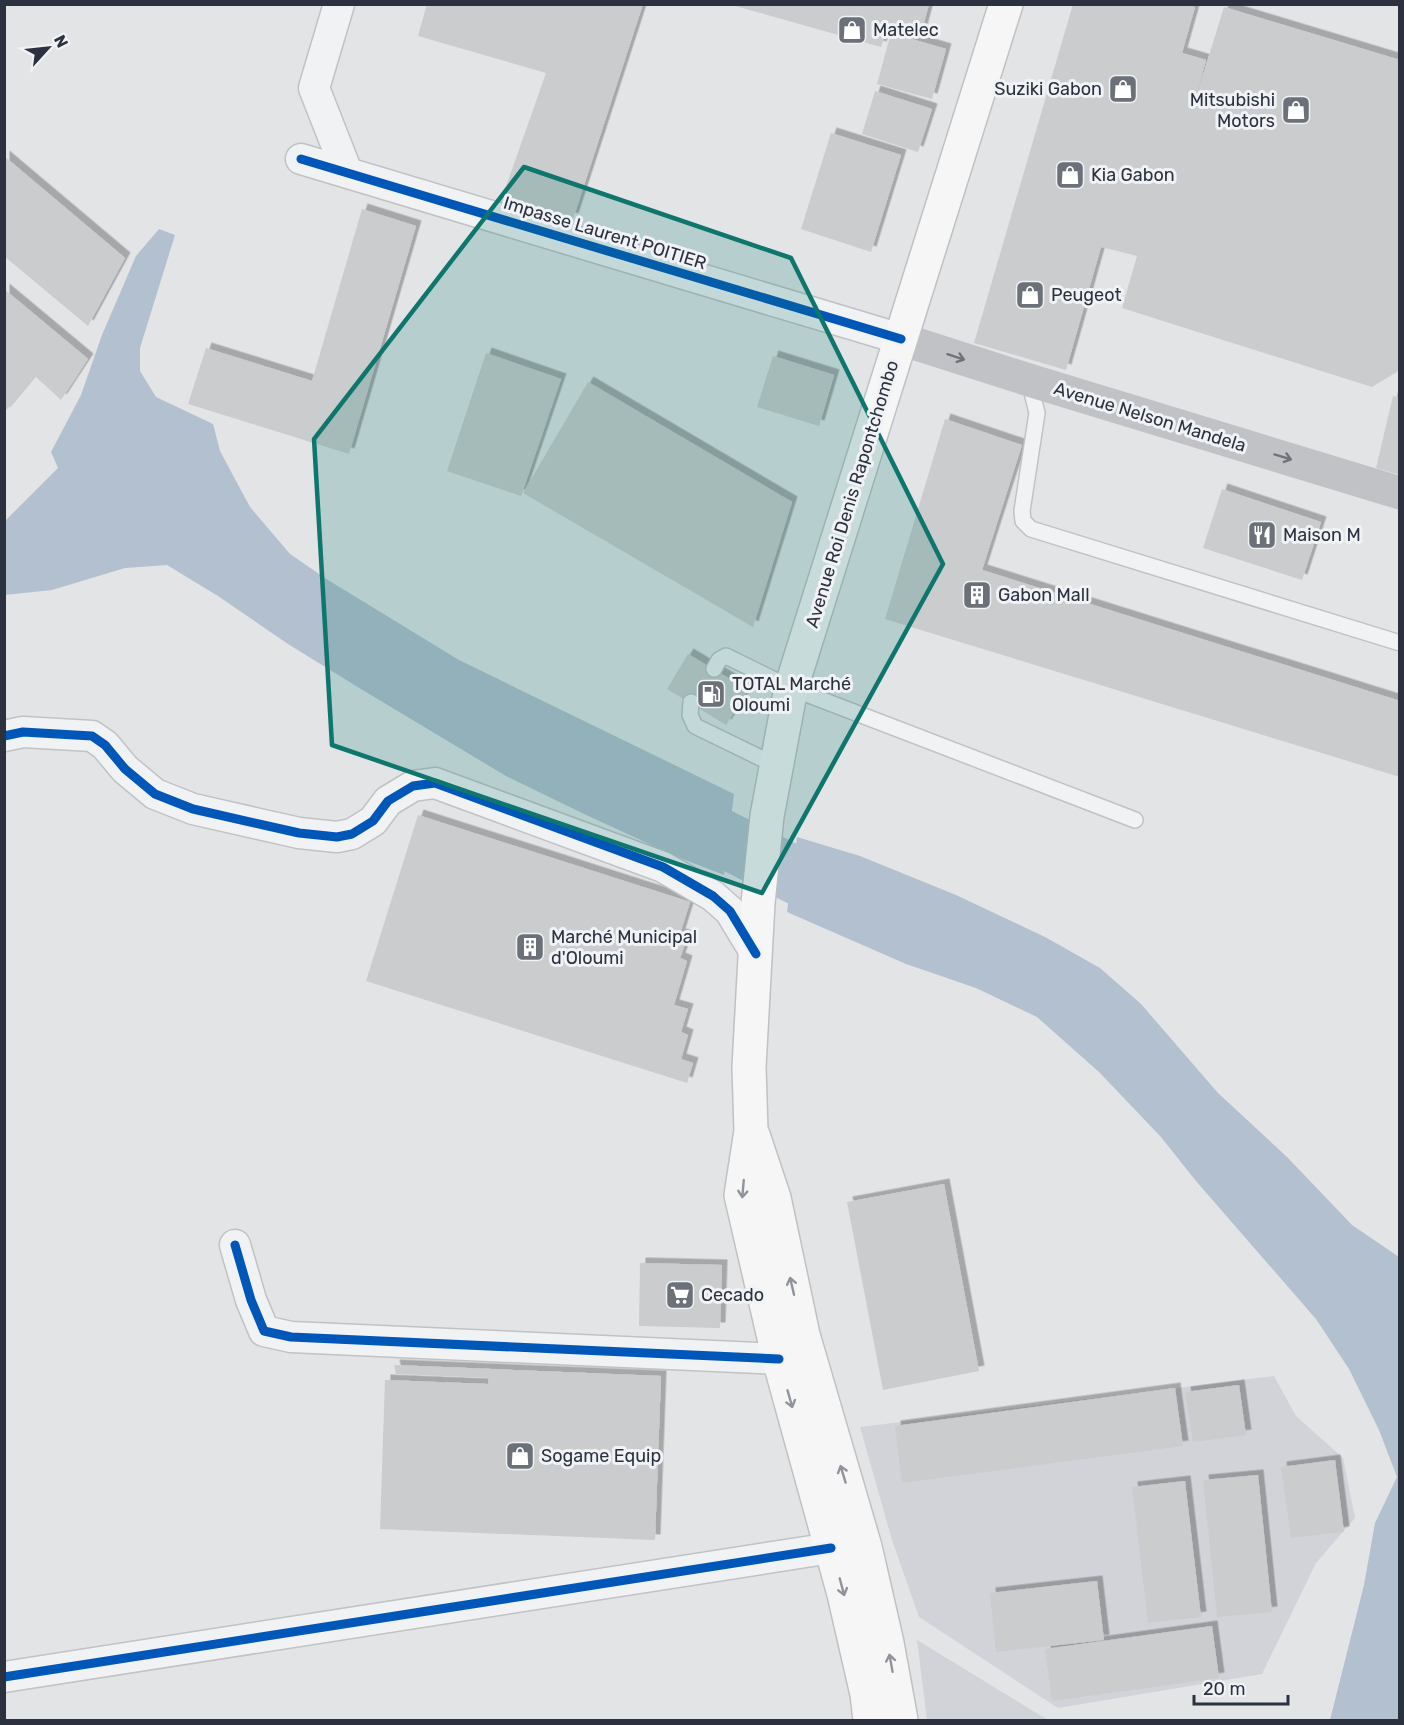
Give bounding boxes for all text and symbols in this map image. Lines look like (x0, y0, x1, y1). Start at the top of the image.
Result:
shop icon: Matelec (836, 14, 868, 46)
north arrow (18, 18, 78, 78)
place label: Matelec (873, 19, 939, 41)
text: N (50, 32, 72, 51)
shop icon: Suziki Gabon (1107, 73, 1139, 105)
place label: Suziki Gabon (994, 78, 1102, 100)
place label: Mitsubishi Motors (1190, 89, 1275, 132)
shop icon: Mitsubishi Motors (1280, 94, 1312, 126)
shop icon: Kia Gabon (1054, 159, 1086, 191)
place label: Kia Gabon (1091, 164, 1175, 186)
street label: Impasse Laurent POITIER (501, 192, 709, 274)
shop icon: Peugeot (1014, 279, 1046, 311)
place label: Peugeot (1051, 284, 1121, 306)
one-way arrow (946, 352, 965, 363)
street label: Avenue Roi Denis Rapontchombo (801, 358, 903, 630)
street label: Avenue Nelson Mandela (1051, 377, 1249, 457)
one-way arrow (1273, 452, 1292, 463)
restaurant icon: Maison M (1246, 519, 1278, 551)
place label: Maison M (1283, 524, 1361, 546)
building icon: Gabon Mall (961, 579, 993, 611)
place label: Gabon Mall (998, 584, 1090, 606)
place label: TOTAL Marché Oloumi (732, 673, 851, 716)
fuel station icon: TOTAL Marché Oloumi (695, 678, 727, 710)
place label: Marché Municipal d'Oloumi (551, 926, 697, 969)
building icon: Marché Municipal d'Oloumi (514, 931, 546, 963)
one-way arrow (737, 1178, 748, 1198)
one-way arrow (785, 1277, 797, 1296)
supermarket icon: Cecado (664, 1279, 696, 1311)
place label: Cecado (701, 1284, 764, 1306)
one-way arrow (785, 1389, 796, 1408)
shop icon: Sogame Equip (504, 1440, 536, 1472)
place label: Sogame Equip (541, 1445, 661, 1467)
one-way arrow (837, 1465, 848, 1484)
one-way arrow (837, 1577, 848, 1596)
one-way arrow (885, 1654, 896, 1673)
scale bar (1194, 1668, 1288, 1706)
text: 20 m (1203, 1678, 1245, 1700)

